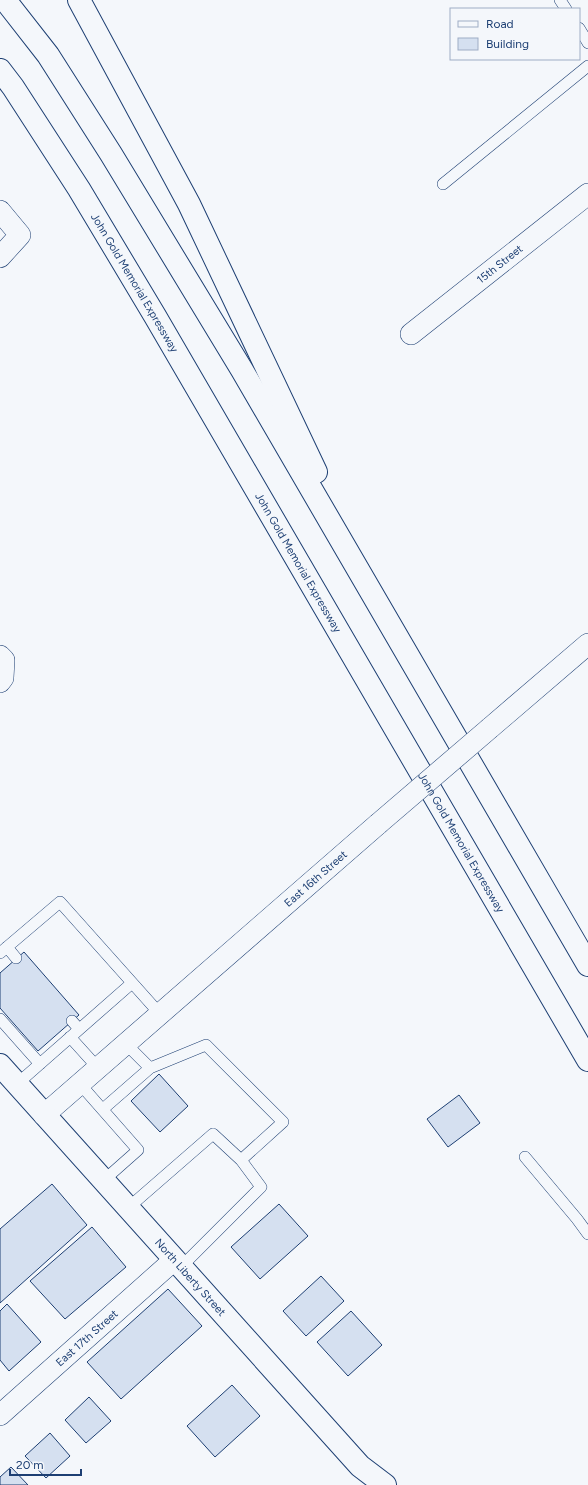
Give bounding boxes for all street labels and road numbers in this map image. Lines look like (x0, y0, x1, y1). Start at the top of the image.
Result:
street label: John Gold Memorial Expressway (88, 211, 181, 355)
street label: 15th Street (474, 242, 525, 286)
street label: John Gold Memorial Expressway (253, 490, 344, 635)
street label: John Gold Memorial Expressway (416, 770, 507, 915)
street label: East 16th Street (281, 848, 349, 909)
street label: North Liberty Street (152, 1236, 229, 1319)
street label: East 17th Street (53, 1307, 120, 1369)

